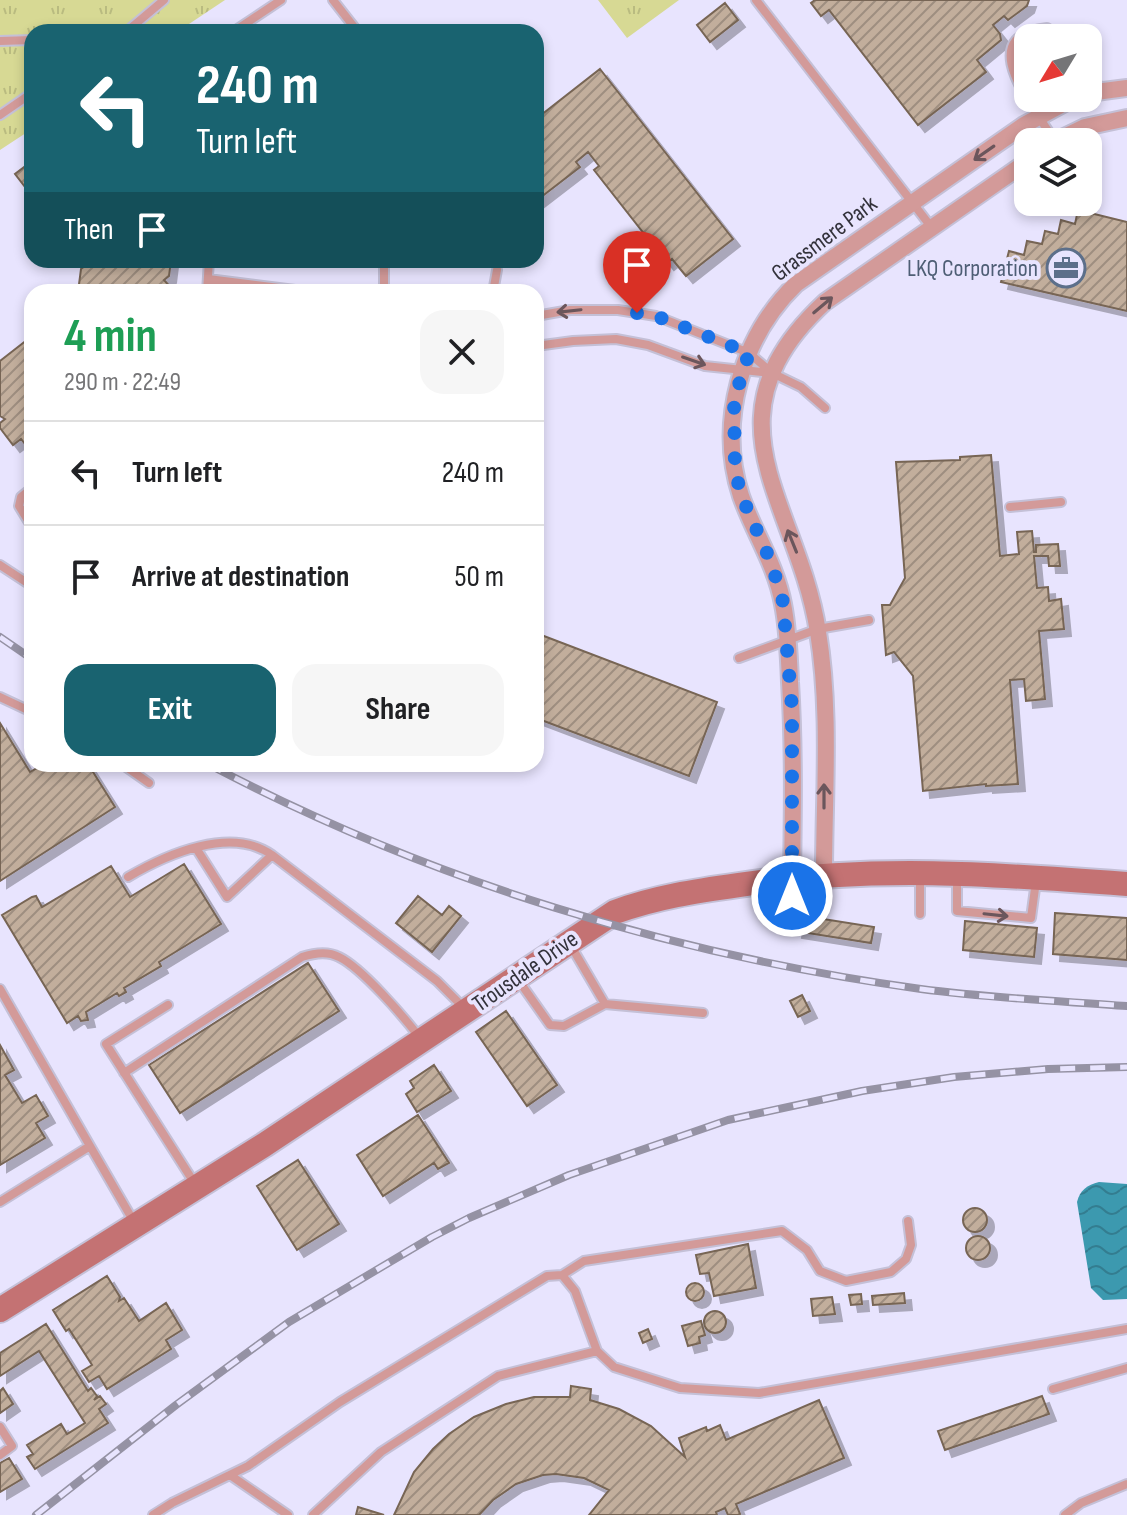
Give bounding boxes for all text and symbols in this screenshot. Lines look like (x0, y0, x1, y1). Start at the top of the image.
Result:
north arrow (1014, 24, 1102, 112)
map controls (1014, 24, 1102, 216)
text: 240 m (196, 53, 319, 120)
icon: left (64, 56, 168, 160)
text: Turn left (196, 121, 297, 164)
button: layers (1014, 128, 1102, 216)
one-way arrow (974, 145, 996, 161)
street label: Grassmere Park (766, 189, 883, 288)
icon: arrive (130, 208, 174, 252)
text: Then (64, 212, 114, 248)
pin (603, 231, 671, 313)
icon: arrive (615, 243, 659, 287)
office icon: LKQ Corporation (1045, 247, 1087, 289)
place label: LKQ Corporation (907, 254, 1038, 283)
one-way arrow (813, 296, 833, 314)
one-way arrow (556, 304, 583, 319)
text: 4 min (64, 308, 157, 365)
button: close (420, 310, 504, 394)
one-way arrow (681, 355, 706, 370)
text: 290 m · 22:49 (64, 367, 181, 398)
icon: left (64, 451, 108, 495)
text: Turn left (132, 455, 222, 491)
text: 240 m (442, 455, 504, 491)
one-way arrow (784, 529, 798, 554)
icon: arrive (64, 555, 108, 599)
text: Arrive at destination (132, 559, 349, 595)
text: 50 m (455, 559, 504, 595)
button: Exit (64, 664, 276, 756)
button: Share (292, 664, 504, 756)
one-way arrow (816, 783, 832, 810)
position arrow (750, 854, 834, 938)
one-way arrow (983, 907, 1009, 922)
street label: Trousdale Drive (467, 924, 584, 1018)

